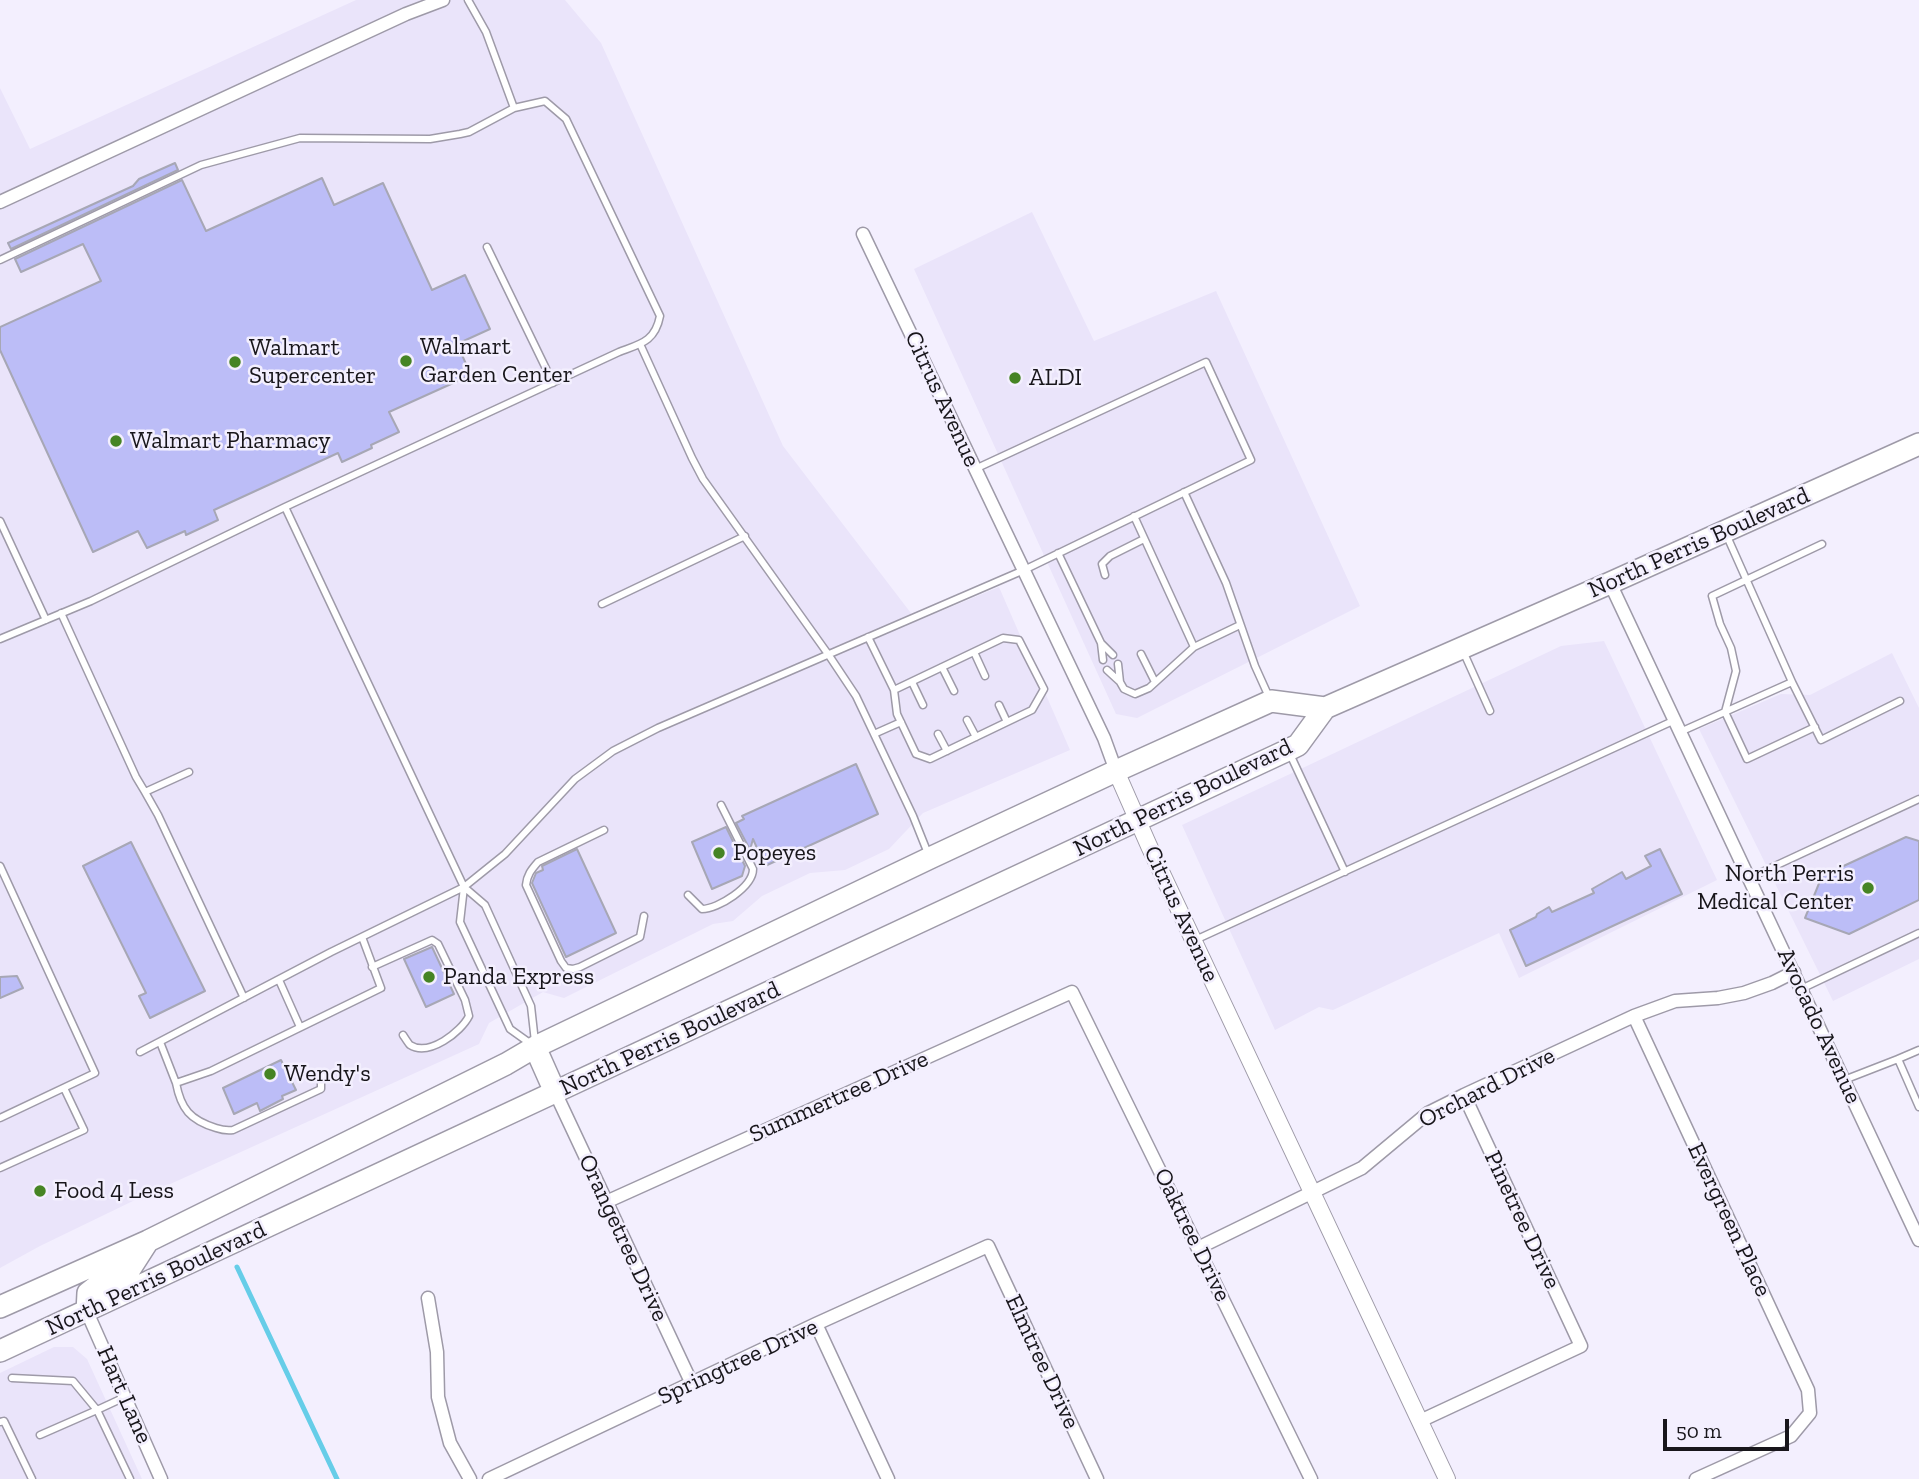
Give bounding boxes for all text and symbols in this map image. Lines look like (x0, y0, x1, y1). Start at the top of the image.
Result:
street label: Citrus Avenue (898, 326, 986, 472)
place label: Walmart Garden Center (420, 333, 573, 389)
place label: Walmart Supercenter (249, 334, 376, 390)
marker: Walmart Garden Center (398, 353, 414, 369)
marker: Walmart Supercenter (227, 354, 243, 370)
place label: ALDI (1029, 364, 1082, 392)
marker: ALDI (1007, 370, 1023, 386)
place label: Walmart Pharmacy (130, 427, 331, 455)
marker: Walmart Pharmacy (108, 433, 124, 449)
street label: North Perris Boulevard (1584, 481, 1814, 605)
street label: North Perris Boulevard (1069, 733, 1297, 863)
place label: Popeyes (733, 839, 816, 867)
street label: Citrus Avenue (1137, 841, 1225, 987)
marker: Popeyes (711, 845, 727, 861)
place label: North Perris Medical Center (1697, 860, 1854, 916)
marker: North Perris Medical Center (1860, 880, 1876, 896)
street label: Avocado Avenue (1770, 944, 1868, 1108)
place label: Panda Express (443, 963, 594, 991)
marker: Panda Express (421, 969, 437, 985)
street label: North Perris Boulevard (555, 975, 785, 1103)
street label: Orchard Drive (1414, 1041, 1560, 1135)
street label: Summertree Drive (745, 1045, 933, 1149)
place label: Wendy's (284, 1060, 371, 1088)
marker: Wendy's (262, 1066, 278, 1082)
street label: Evergreen Place (1681, 1139, 1777, 1301)
street label: Pinetree Drive (1477, 1146, 1567, 1294)
street label: Orangetree Drive (572, 1150, 674, 1326)
street label: Oaktree Drive (1147, 1164, 1237, 1306)
place label: Food 4 Less (54, 1177, 174, 1205)
marker: Food 4 Less (32, 1183, 48, 1199)
street label: North Perris Boulevard (41, 1215, 271, 1343)
street label: Elmtree Drive (998, 1290, 1086, 1434)
street label: Springtree Drive (653, 1312, 823, 1412)
street label: Hart Lane (90, 1342, 158, 1448)
scale bar (1667, 1406, 1793, 1450)
text: 50 m (1676, 1418, 1722, 1443)

